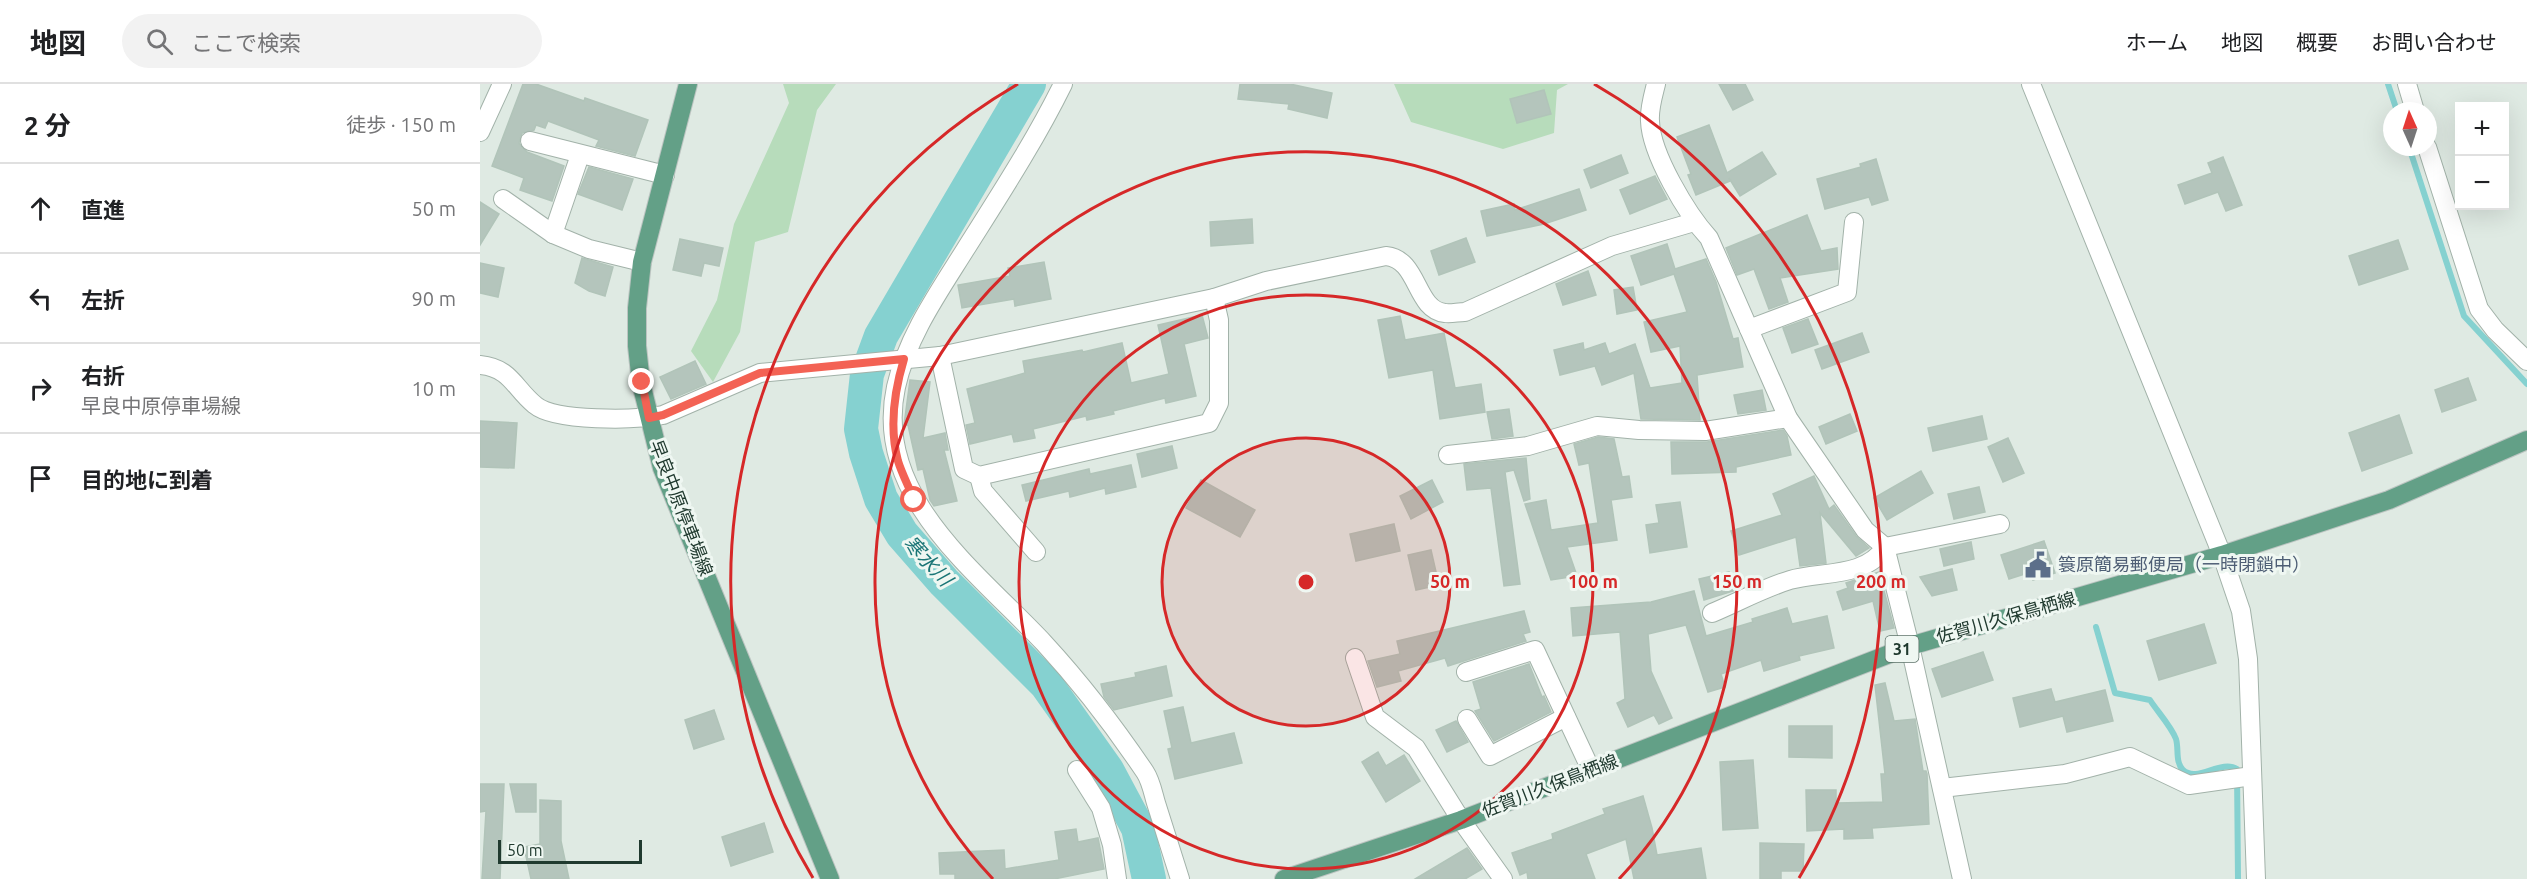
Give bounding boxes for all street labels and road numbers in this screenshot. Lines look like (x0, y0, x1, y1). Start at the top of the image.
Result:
street label: 早良中原停車場線 (647, 437, 717, 578)
street label: 佐賀川久保鳥栖線 (1934, 588, 2078, 646)
road number: 31 (1886, 636, 1918, 662)
street label: 佐賀川久保鳥栖線 (1479, 750, 1620, 820)

